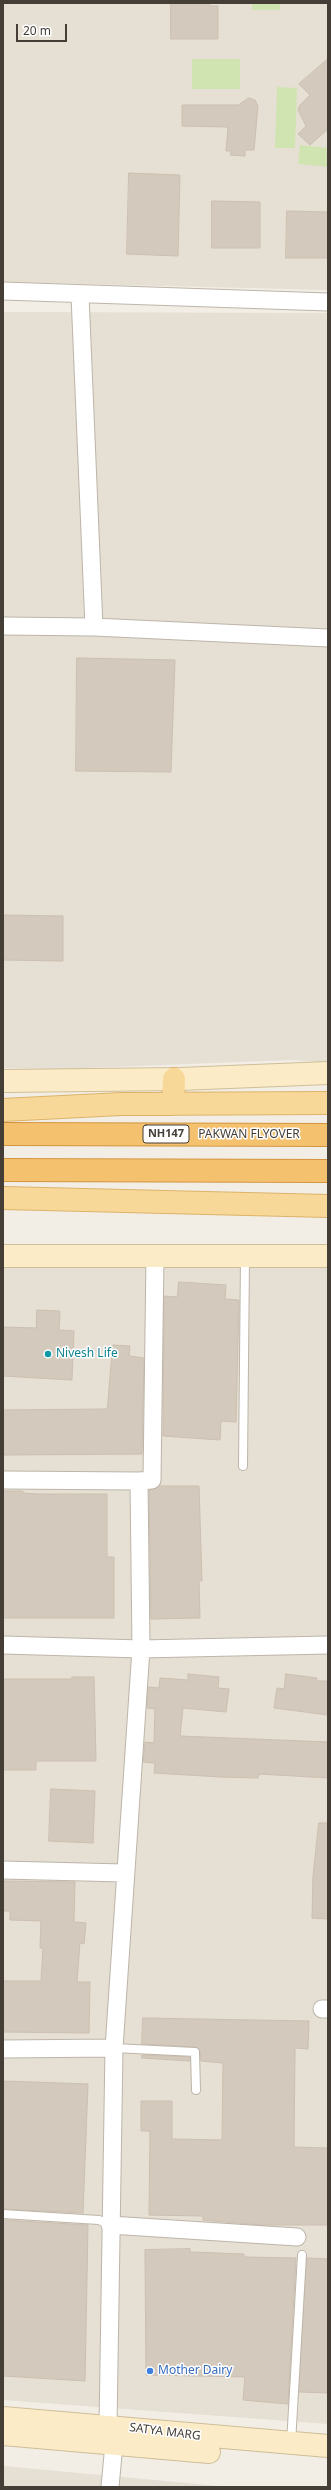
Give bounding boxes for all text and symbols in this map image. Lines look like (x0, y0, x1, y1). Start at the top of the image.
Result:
scale bar (18, 16, 69, 42)
text: 20 m (23, 22, 51, 39)
road number: NH147 (143, 1125, 189, 1143)
street label: PAKWAN FLYOVER (198, 1128, 300, 1142)
place label: Nivesh Life (56, 1347, 118, 1361)
marker: Nivesh Life (43, 1349, 53, 1359)
place label: Mother Dairy (158, 2364, 232, 2378)
marker: Mother Dairy (145, 2366, 155, 2376)
street label: SATYA MARG (129, 2420, 201, 2444)

